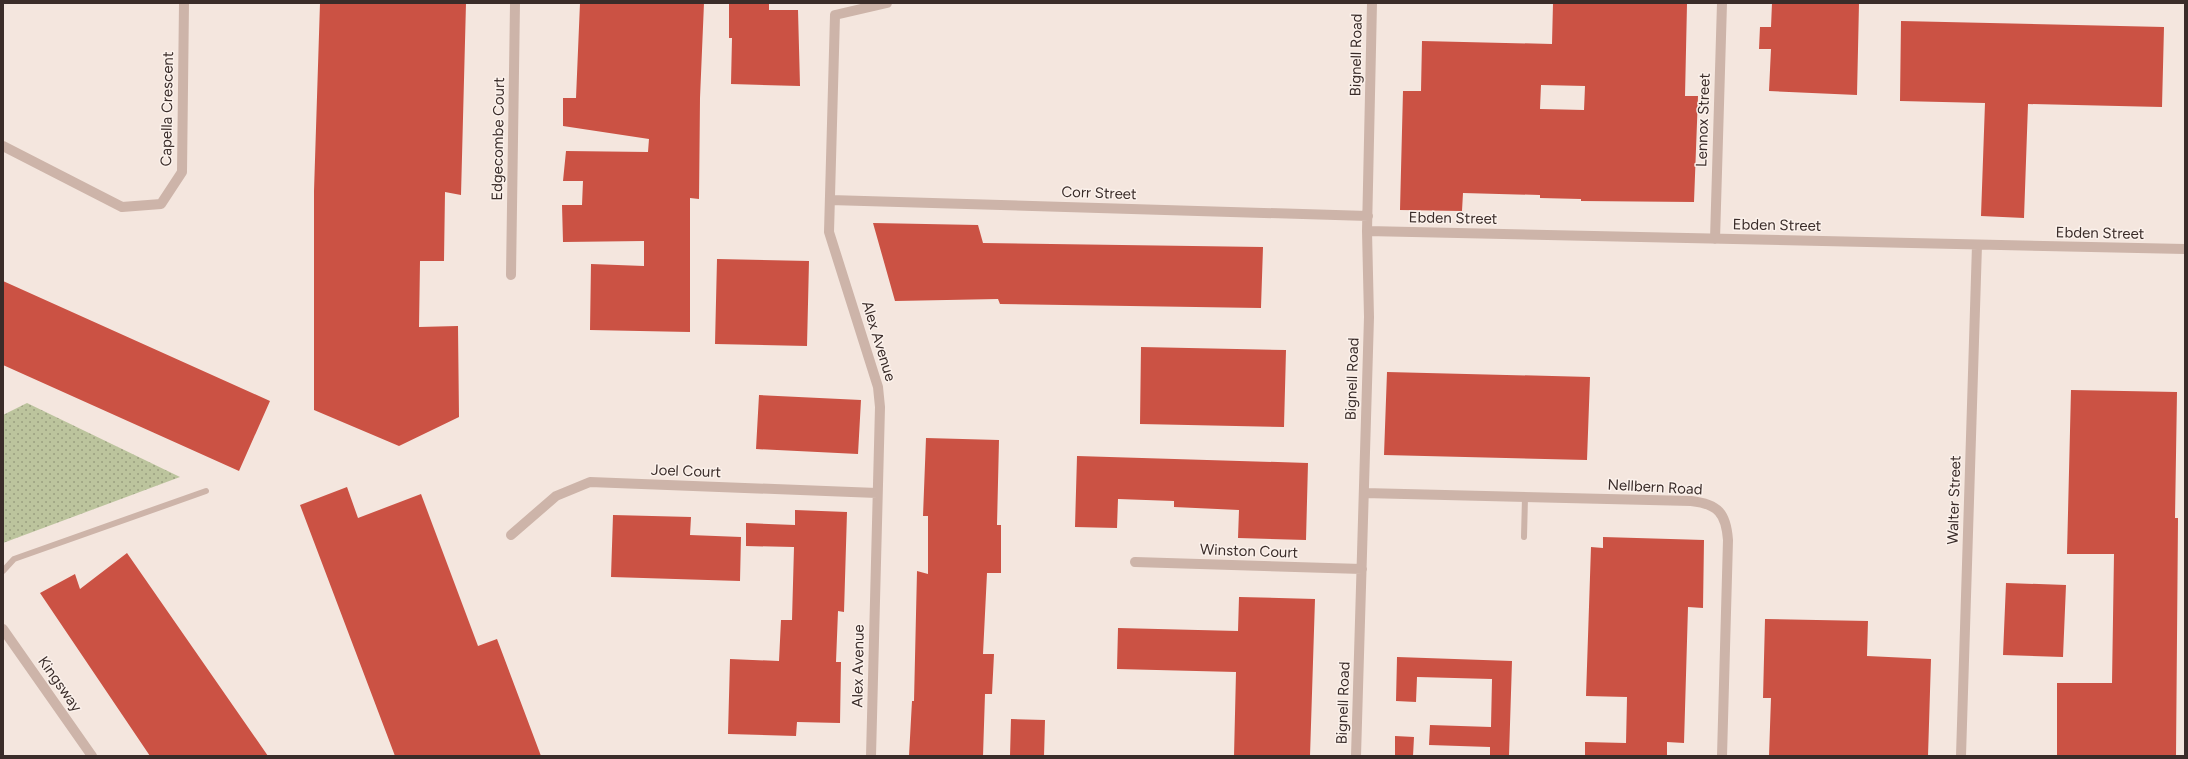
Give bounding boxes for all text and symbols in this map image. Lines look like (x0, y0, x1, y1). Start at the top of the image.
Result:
street label: Bignell Road (1346, 13, 1366, 97)
street label: Capella Crescent (157, 51, 177, 167)
street label: Lennox Street (1692, 72, 1714, 167)
street label: Edgecombe Court (488, 77, 508, 201)
street label: Corr Street (1061, 183, 1137, 203)
street label: Ebden Street (1408, 208, 1498, 228)
street label: Ebden Street (1732, 215, 1822, 235)
street label: Ebden Street (2055, 223, 2145, 243)
street label: Alex Avenue (858, 299, 900, 383)
street label: Bignell Road (1342, 337, 1362, 421)
street label: Walter Street (1943, 455, 1965, 545)
street label: Joel Court (651, 461, 722, 481)
street label: Nellbern Road (1607, 476, 1703, 498)
street label: Winston Court (1200, 540, 1299, 562)
street label: Alex Avenue (848, 624, 868, 708)
street label: Kingsway (34, 653, 86, 715)
street label: Bignell Road (1333, 661, 1353, 745)

